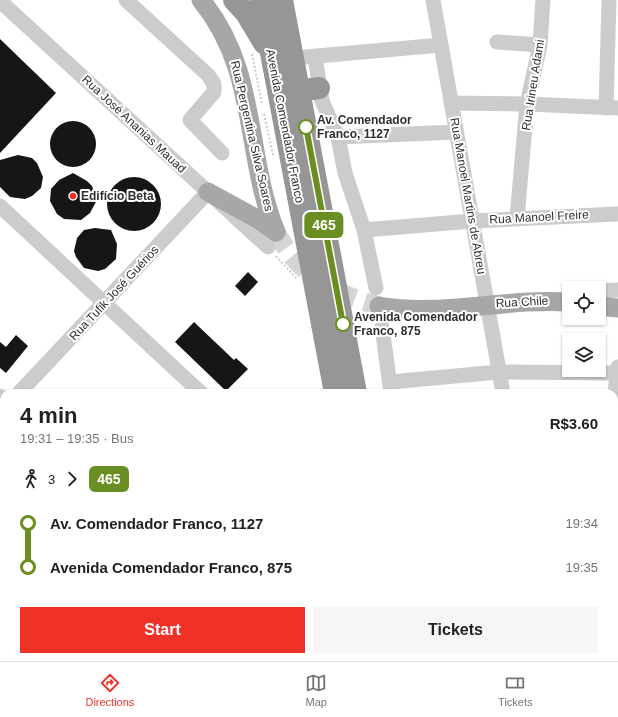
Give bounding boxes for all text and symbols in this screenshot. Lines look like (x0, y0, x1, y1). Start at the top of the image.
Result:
street label: Rua Irineu Adami (519, 38, 547, 132)
street label: Avenida Comendador Franco (263, 48, 307, 204)
street label: Rua Pergentina Silva Soares (228, 59, 276, 213)
street label: Rua José Ananias Mauad (79, 72, 189, 176)
place label: Av. Comendador Franco, 1127 (317, 113, 412, 141)
street label: Rua Manoel Martins de Abreu (447, 117, 489, 275)
marker: Av. Comendador Franco, 1127 (298, 119, 314, 135)
place label: Edifício Beta (81, 189, 154, 203)
marker: Edifício Beta (68, 191, 78, 201)
street label: Rua Manoel Freire (489, 207, 589, 227)
line badge: 465 (301, 212, 347, 238)
text: 465 (312, 217, 336, 233)
street label: Rua Tufik José Guérios (66, 243, 162, 343)
map controls (562, 281, 606, 377)
button: locate (562, 281, 606, 325)
street label: Rua Chile (495, 294, 549, 310)
place label: Avenida Comendador Franco, 875 (354, 310, 478, 338)
marker: Avenida Comendador Franco, 875 (335, 316, 351, 332)
button: layers (562, 333, 606, 377)
text: 4 min (20, 403, 77, 428)
text: R$3.60 (550, 415, 598, 432)
text: 19:31 – 19:35 · Bus (20, 431, 133, 446)
icon: walk (20, 468, 42, 490)
icon: forward (61, 468, 83, 490)
text: 465 (97, 471, 121, 487)
text: 3 (48, 472, 55, 487)
text: Av. Comendador Franco, 1127 (50, 515, 263, 532)
text: 19:34 (565, 516, 598, 531)
text: Avenida Comendador Franco, 875 (50, 559, 292, 576)
text: 19:35 (565, 560, 598, 575)
button: Start (20, 607, 305, 653)
button: Tickets (313, 607, 598, 653)
tab: Directions (85, 672, 134, 708)
tab: Map (305, 672, 327, 708)
tab: Tickets (498, 672, 533, 708)

